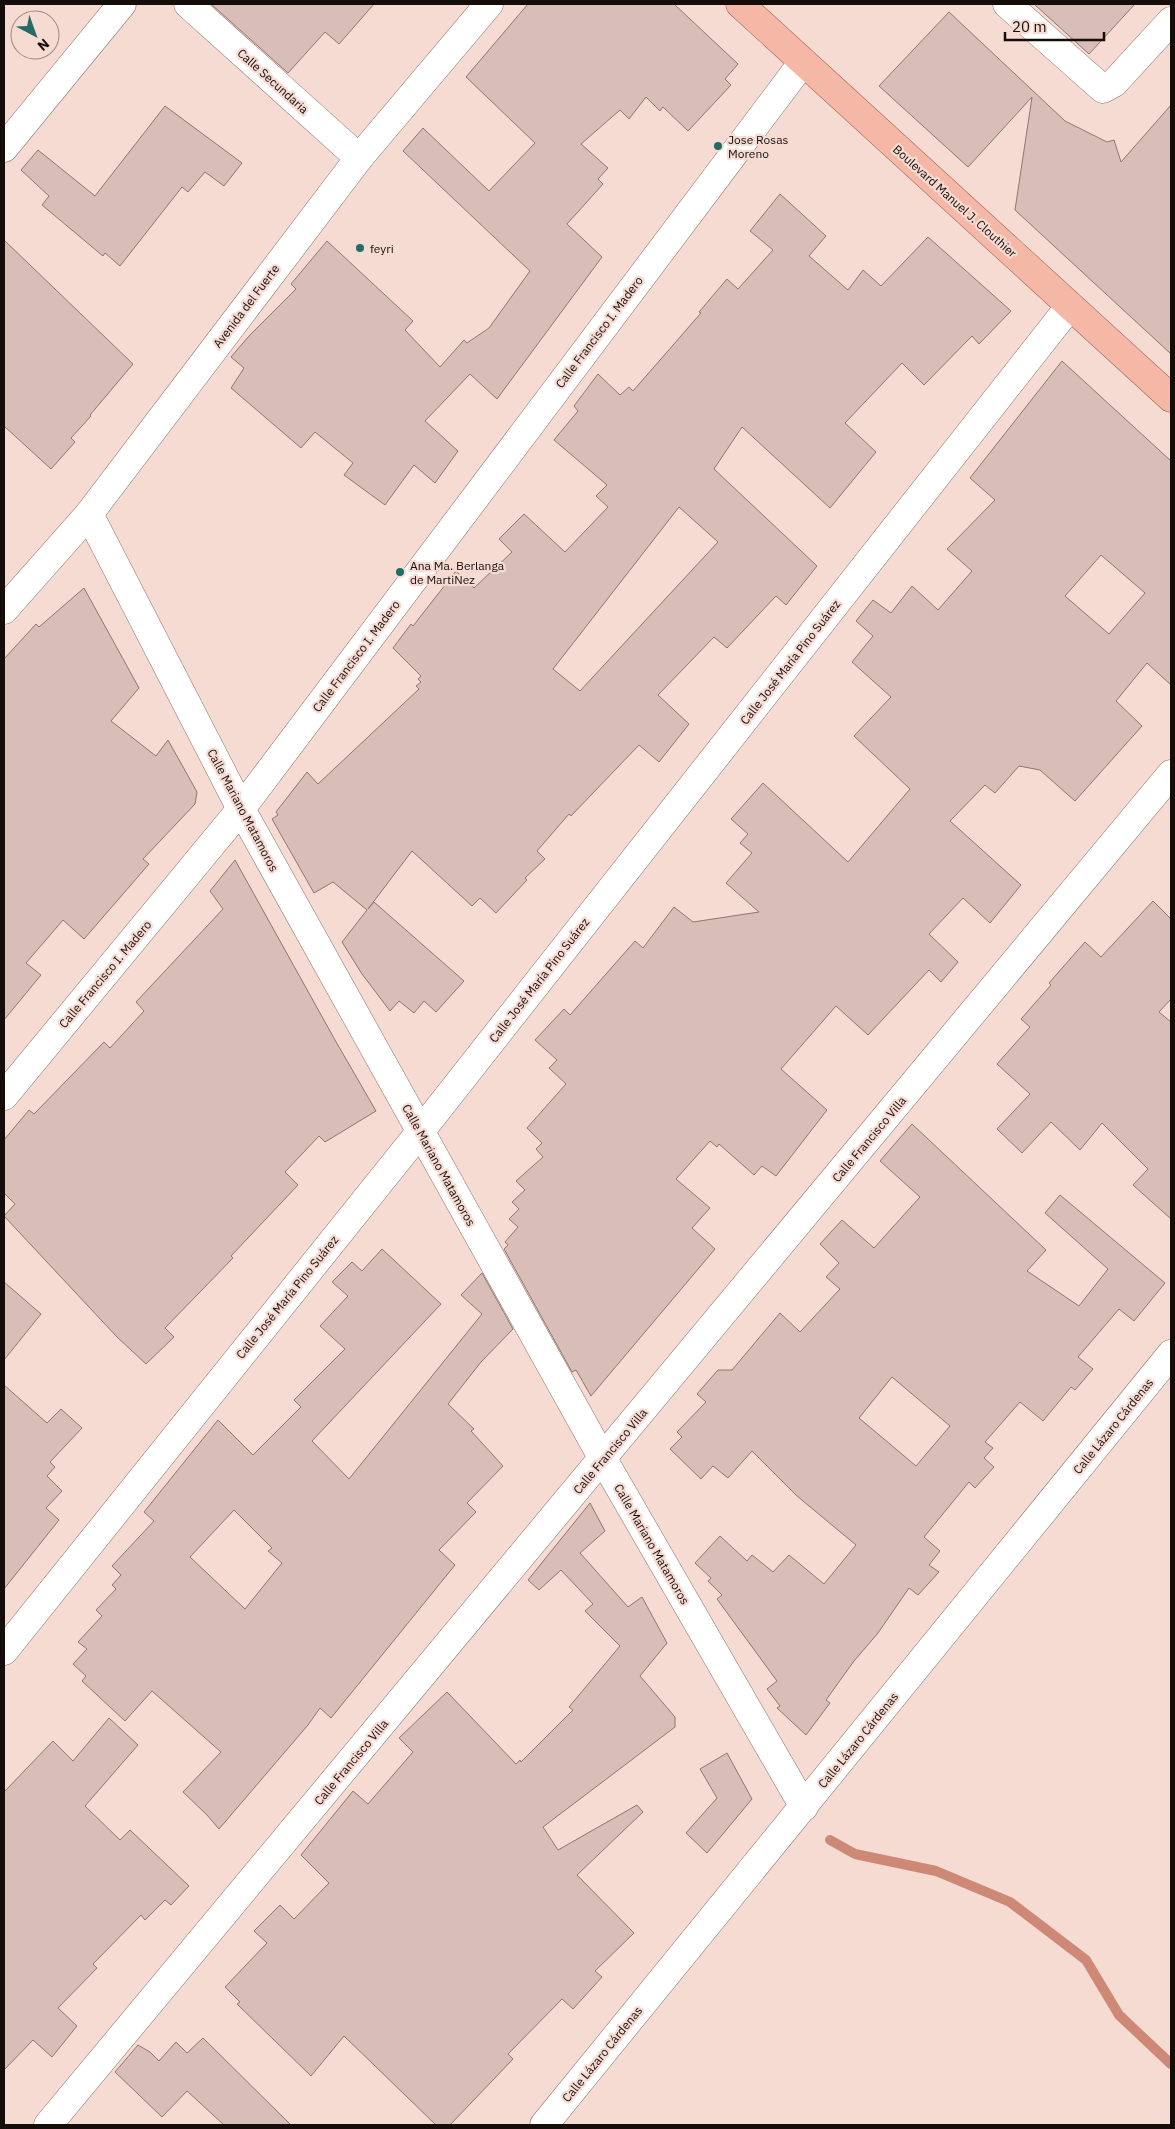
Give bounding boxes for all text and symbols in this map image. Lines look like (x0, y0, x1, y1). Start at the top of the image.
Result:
north arrow (10, 10, 60, 60)
scale bar (1005, 10, 1104, 42)
text: 20 m (1012, 17, 1047, 36)
text: N (34, 35, 53, 55)
street label: Calle Secundaria (234, 45, 312, 117)
place label: Jose Rosas Moreno (728, 132, 789, 161)
marker: Jose Rosas Moreno (712, 140, 724, 152)
street label: Boulevard Manuel J. Clouthier (890, 141, 1020, 261)
place label: feyri (370, 241, 394, 256)
marker: feyri (354, 242, 366, 254)
street label: Avenida del Fuerte (210, 261, 282, 351)
street label: Calle Francisco I. Madero (552, 273, 646, 391)
place label: Ana Ma. Berlanga de MartiNez (410, 558, 505, 587)
marker: Ana Ma. Berlanga de MartiNez (394, 566, 406, 578)
street label: Calle José María Pino Suárez (737, 596, 844, 727)
street label: Calle Francisco I. Madero (309, 597, 403, 715)
street label: Calle Mariano Matamoros (204, 746, 282, 874)
street label: Calle José María Pino Suárez (486, 914, 593, 1045)
street label: Calle Francisco I. Madero (56, 917, 155, 1031)
street label: Calle Francisco Villa (829, 1093, 910, 1185)
street label: Calle Mariano Matamoros (399, 1101, 479, 1229)
street label: Calle José María Pino Suárez (233, 1232, 342, 1362)
street label: Calle Lázaro Cárdenas (1070, 1375, 1156, 1477)
street label: Calle Francisco Villa (570, 1405, 651, 1497)
street label: Calle Mariano Matamoros (611, 1481, 693, 1607)
street label: Calle Lázaro Cárdenas (815, 1689, 901, 1791)
street label: Calle Francisco Villa (311, 1716, 392, 1808)
street label: Calle Lázaro Cárdenas (559, 2003, 645, 2105)

